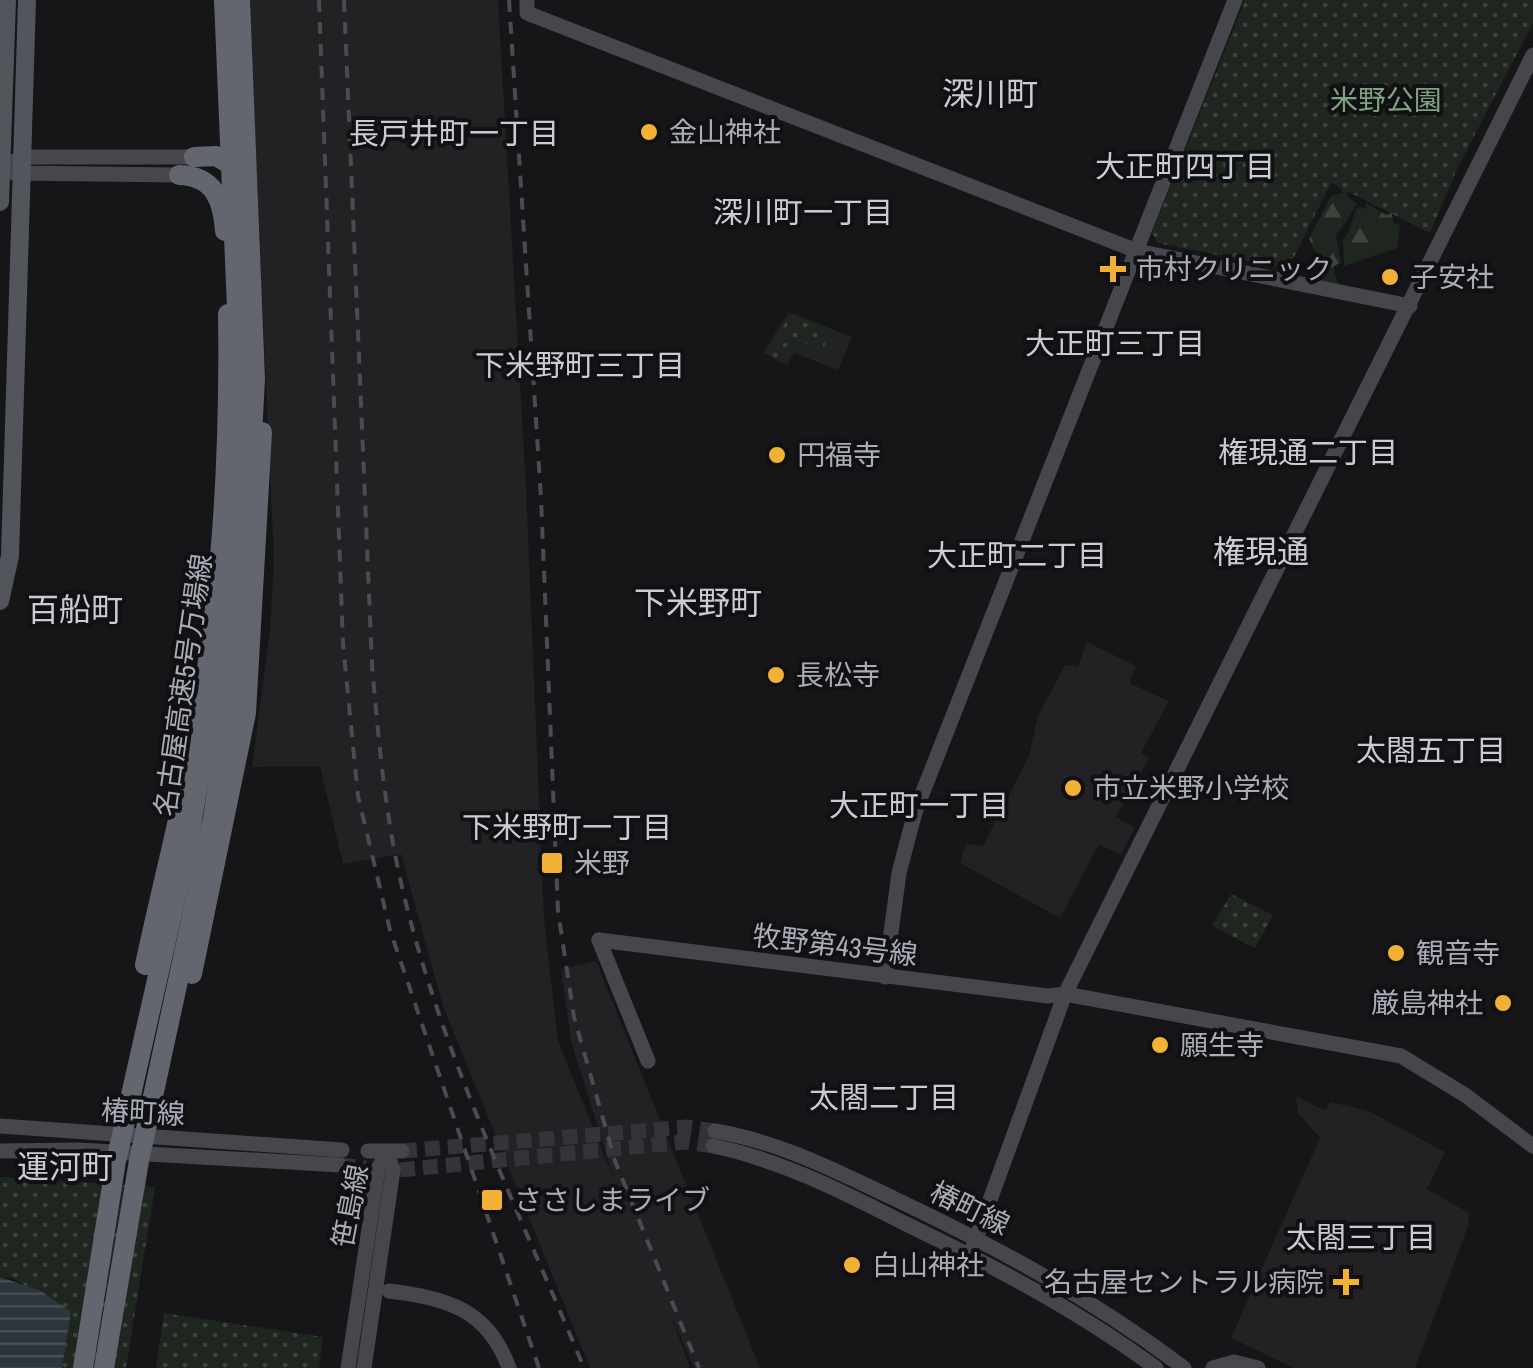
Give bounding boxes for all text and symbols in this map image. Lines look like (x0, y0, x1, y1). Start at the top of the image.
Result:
district label: 深川町 (942, 72, 1038, 115)
park label: 米野公園 (1330, 81, 1442, 119)
district label: 長戸井町一丁目 (349, 113, 559, 153)
place label: 金山神社 (669, 113, 781, 151)
marker: 金山神社 (638, 121, 660, 143)
district label: 大正町四丁目 (1095, 146, 1275, 186)
district label: 深川町一丁目 (713, 192, 893, 232)
place label: 市村クリニック (1136, 250, 1332, 288)
marker: 市村クリニック (1100, 256, 1126, 282)
place label: 子安社 (1410, 258, 1494, 296)
marker: 子安社 (1379, 266, 1401, 288)
district label: 大正町三丁目 (1025, 323, 1205, 363)
district label: 下米野町三丁目 (475, 345, 685, 385)
district label: 権現通二丁目 (1218, 432, 1398, 472)
place label: 円福寺 (797, 436, 881, 474)
marker: 円福寺 (766, 444, 788, 466)
district label: 権現通 (1213, 530, 1309, 573)
district label: 大正町二丁目 (927, 535, 1107, 575)
street label: 名古屋高速5号万場線 (146, 551, 220, 819)
district label: 下米野町 (634, 581, 762, 624)
district label: 百船町 (27, 588, 123, 631)
place label: 長松寺 (796, 656, 880, 694)
marker: 長松寺 (765, 664, 787, 686)
district label: 太閤五丁目 (1356, 730, 1506, 770)
place label: 市立米野小学校 (1093, 769, 1289, 807)
marker: 市立米野小学校 (1062, 777, 1084, 799)
district label: 大正町一丁目 (829, 785, 1009, 825)
district label: 下米野町一丁目 (462, 807, 672, 847)
place label: 米野 (574, 844, 630, 882)
marker: 米野 (539, 850, 565, 876)
street label: 牧野第43号線 (751, 916, 919, 974)
place label: 観音寺 (1416, 934, 1500, 972)
marker: 観音寺 (1385, 942, 1407, 964)
place label: 厳島神社 (1371, 984, 1483, 1022)
marker: 厳島神社 (1492, 992, 1514, 1014)
place label: 願生寺 (1180, 1026, 1264, 1064)
marker: 願生寺 (1149, 1034, 1171, 1056)
district label: 太閤二丁目 (809, 1077, 959, 1117)
street label: 椿町線 (100, 1091, 186, 1133)
district label: 運河町 (17, 1145, 113, 1188)
street label: 笹島線 (323, 1161, 377, 1251)
street label: 椿町線 (924, 1173, 1016, 1243)
place label: ささしまライブ (514, 1181, 710, 1219)
marker: ささしまライブ (479, 1187, 505, 1213)
district label: 太閤三丁目 (1286, 1217, 1436, 1257)
place label: 白山神社 (872, 1246, 984, 1284)
marker: 白山神社 (841, 1254, 863, 1276)
place label: 名古屋セントラル病院 (1044, 1263, 1324, 1301)
marker: 名古屋セントラル病院 (1333, 1269, 1359, 1295)

